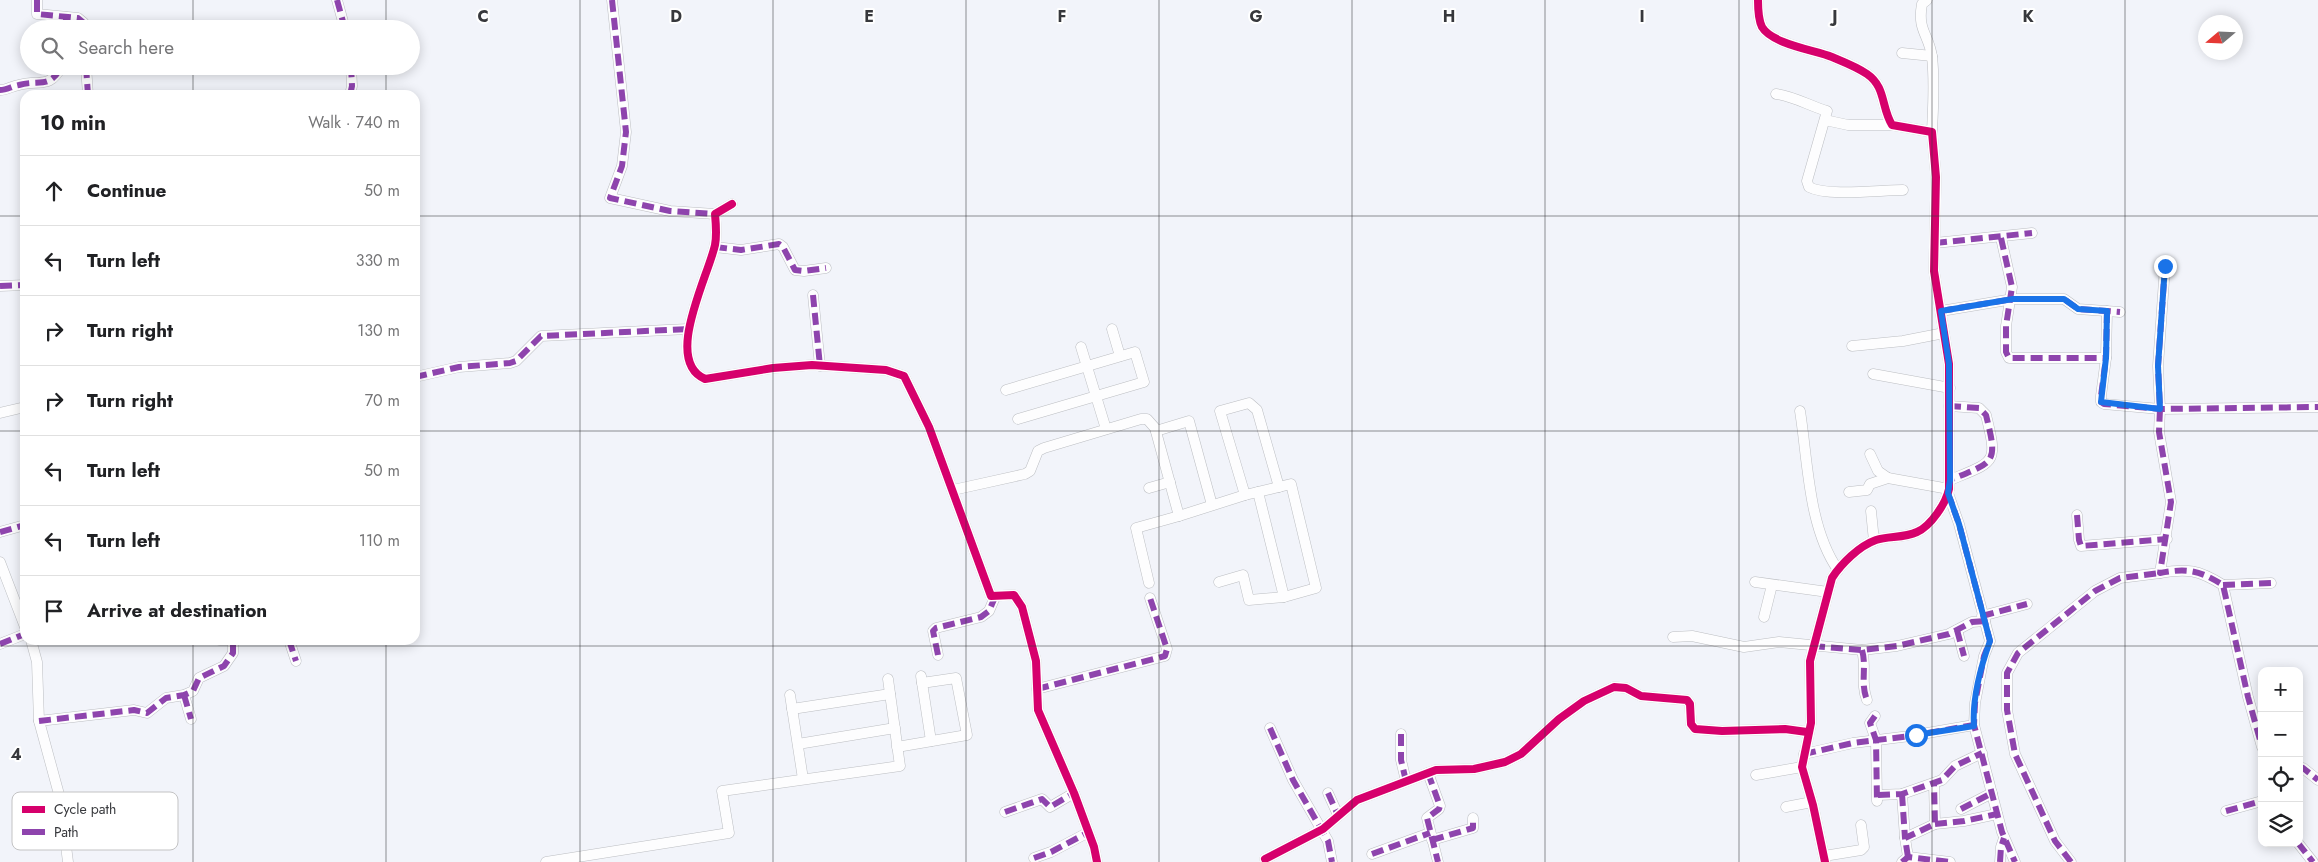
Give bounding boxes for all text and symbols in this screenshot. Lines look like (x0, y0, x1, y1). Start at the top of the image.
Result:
text: C (477, 5, 489, 28)
text: D (670, 5, 682, 28)
text: E (864, 5, 874, 28)
text: F (1058, 5, 1066, 28)
text: G (1249, 5, 1263, 28)
text: H (1443, 5, 1455, 28)
text: I (1639, 5, 1645, 28)
text: J (1829, 5, 1838, 28)
text: K (2022, 5, 2034, 28)
north arrow (2198, 15, 2243, 60)
search box (20, 20, 420, 75)
icon: search (38, 34, 66, 62)
text: Search here (78, 34, 174, 61)
text: 10 min (40, 108, 106, 138)
text: Walk · 740 m (308, 111, 400, 134)
icon: ahead (40, 177, 68, 205)
text: Continue (87, 177, 166, 204)
text: 50 m (364, 179, 400, 202)
icon: left (40, 247, 68, 275)
text: Turn left (87, 247, 160, 274)
text: 330 m (356, 249, 400, 272)
route end (2154, 255, 2177, 278)
icon: right (40, 317, 68, 345)
text: Turn right (87, 317, 173, 344)
text: 130 m (357, 319, 400, 342)
icon: right (40, 387, 68, 415)
text: Turn right (87, 387, 173, 414)
text: 70 m (365, 389, 400, 412)
icon: left (40, 457, 68, 485)
text: Turn left (87, 457, 160, 484)
text: 50 m (364, 459, 400, 482)
icon: left (40, 527, 68, 555)
text: Turn left (87, 527, 160, 554)
text: 110 m (359, 529, 400, 552)
icon: arrive (40, 597, 68, 625)
text: Arrive at destination (87, 597, 267, 624)
map controls (2258, 667, 2303, 847)
button: + (2258, 667, 2303, 712)
button: − (2258, 712, 2303, 757)
route start (1905, 724, 1928, 747)
text: 4 (10, 743, 22, 766)
button: locate (2258, 757, 2303, 802)
legend (12, 792, 178, 850)
text: Cycle path (54, 799, 116, 819)
button: layers (2258, 802, 2303, 847)
text: Path (54, 822, 79, 842)

